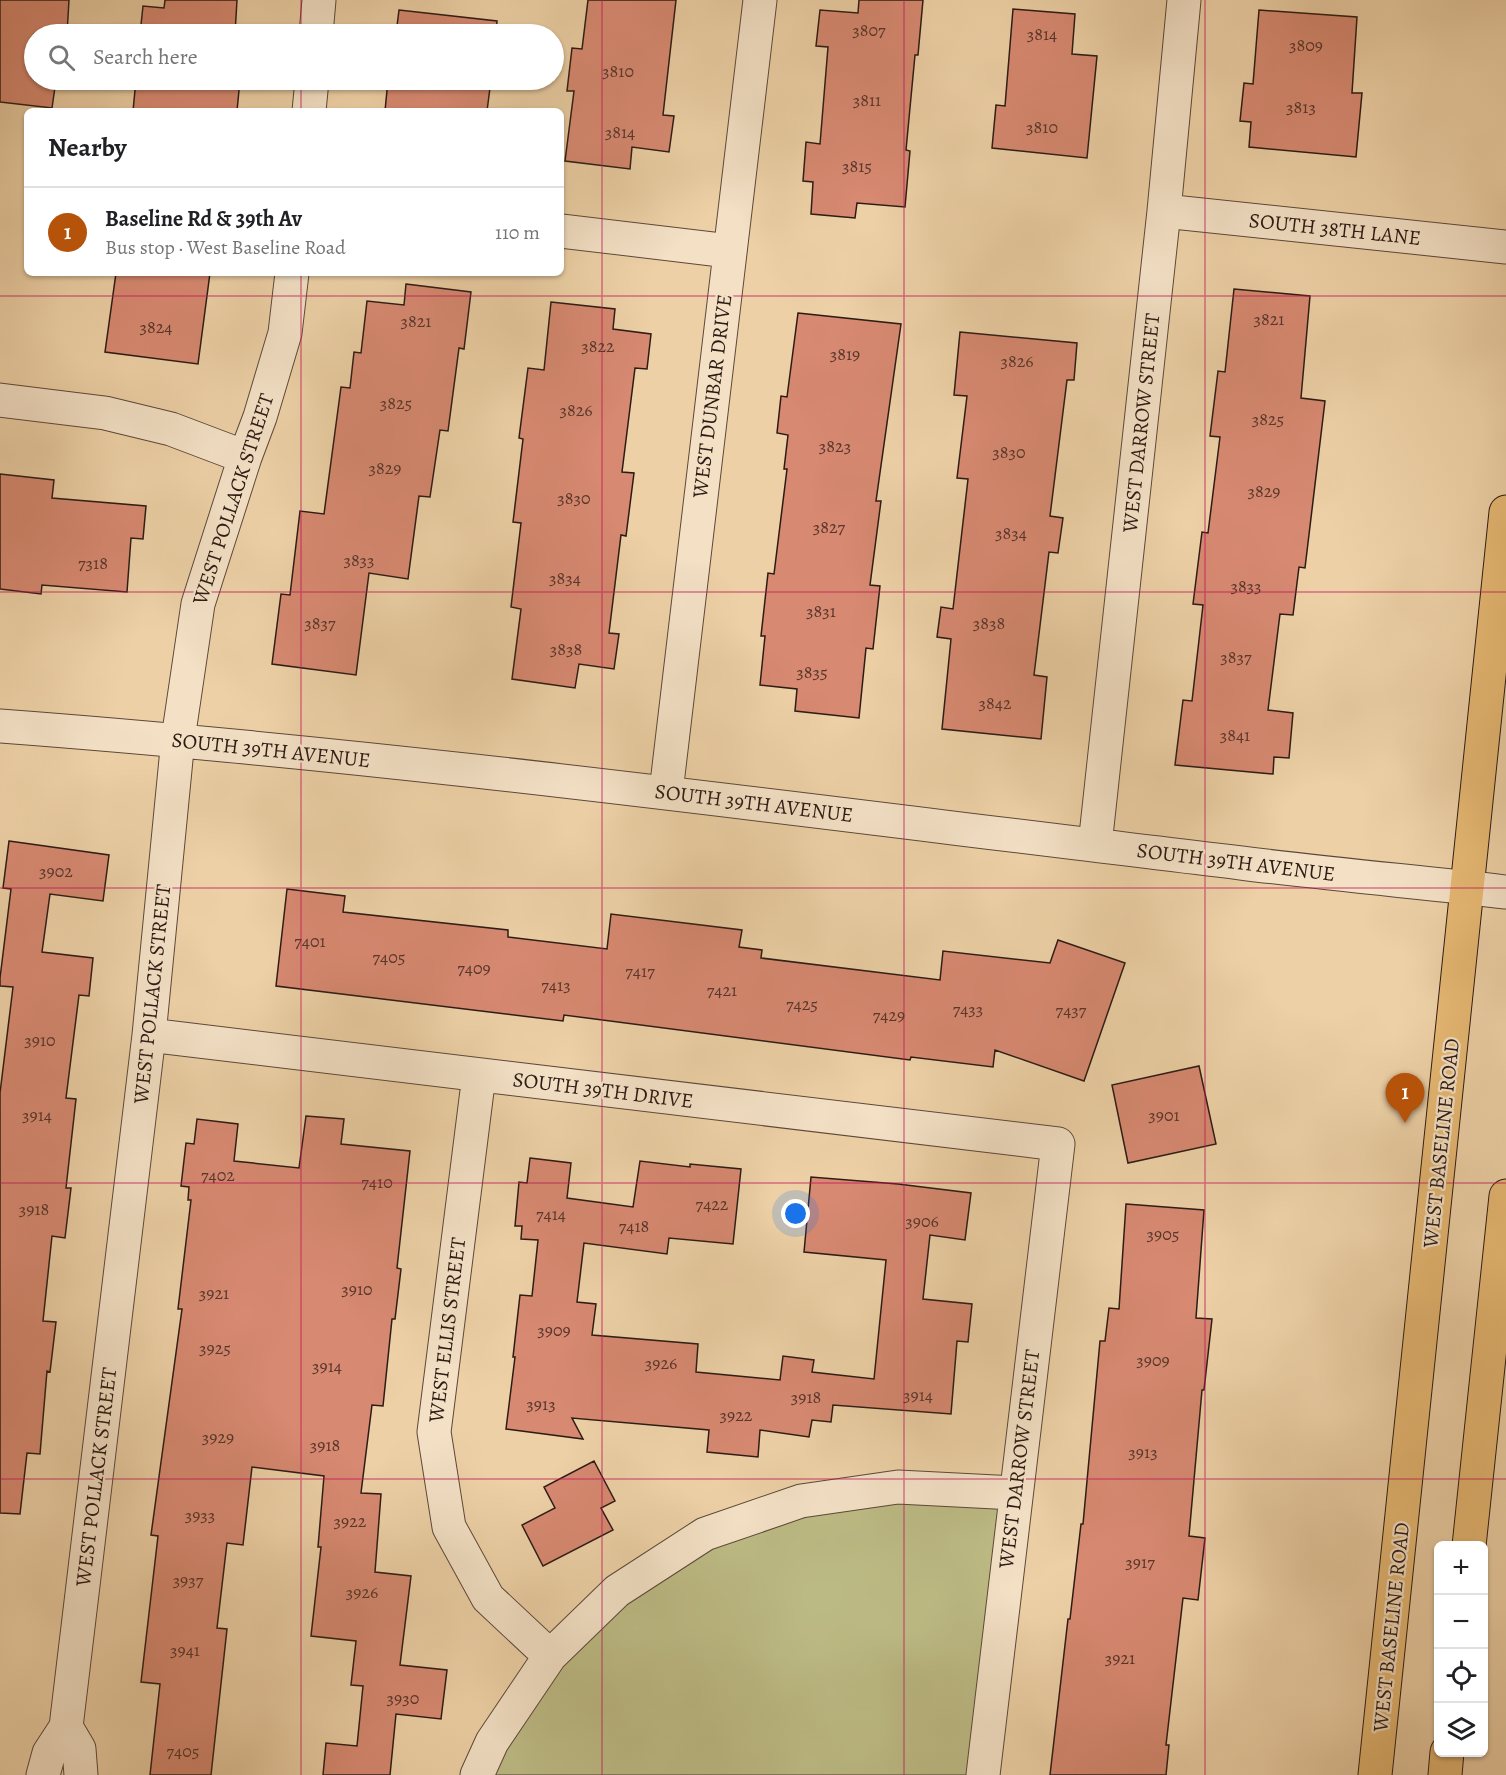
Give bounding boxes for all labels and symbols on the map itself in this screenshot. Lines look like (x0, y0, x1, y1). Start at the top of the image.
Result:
house number: 3807 (852, 18, 886, 42)
house number: 3814 (1027, 22, 1057, 46)
house number: 3809 (1289, 33, 1323, 57)
house number: 3810 (602, 59, 634, 83)
house number: 3811 (853, 88, 881, 112)
house number: 3813 (1286, 95, 1316, 119)
house number: 3810 (1026, 115, 1058, 139)
house number: 3814 (605, 120, 635, 144)
house number: 3815 (842, 154, 872, 178)
street label: SOUTH 38TH LANE (1248, 206, 1422, 252)
street label: WEST DUNBAR DRIVE (685, 293, 738, 500)
house number: 3821 (1254, 307, 1284, 331)
house number: 3821 (401, 309, 431, 333)
street label: WEST DARROW STREET (1115, 311, 1166, 535)
house number: 3824 (140, 315, 172, 339)
house number: 3822 (581, 334, 615, 358)
house number: 3819 (830, 342, 860, 366)
house number: 3826 (1000, 349, 1034, 373)
street label: WEST POLLACK STREET (185, 389, 281, 609)
house number: 3825 (380, 391, 412, 415)
house number: 3826 (559, 398, 593, 422)
house number: 3825 (1252, 407, 1284, 431)
house number: 3823 (819, 434, 851, 458)
house number: 3830 (992, 440, 1026, 464)
house number: 3829 (369, 456, 401, 480)
house number: 3829 (1248, 479, 1280, 503)
house number: 3830 (557, 486, 591, 510)
house number: 3827 (813, 515, 846, 539)
house number: 3834 (995, 521, 1027, 545)
house number: 3833 (343, 548, 375, 572)
house number: 7318 (78, 551, 108, 575)
house number: 3834 (549, 566, 581, 590)
house number: 3833 (1230, 574, 1262, 598)
house number: 3831 (806, 599, 836, 623)
house number: 3837 (304, 611, 336, 635)
house number: 3838 (973, 611, 1005, 635)
house number: 3838 (550, 637, 582, 661)
house number: 3837 (1220, 645, 1252, 669)
house number: 3835 (796, 660, 828, 684)
house number: 3842 (979, 691, 1012, 715)
house number: 3841 (1220, 723, 1250, 747)
street label: SOUTH 39TH AVENUE (170, 726, 372, 774)
street label: SOUTH 39TH AVENUE (653, 777, 855, 829)
street label: SOUTH 39TH AVENUE (1135, 836, 1337, 888)
house number: 3902 (39, 859, 73, 883)
street label: WEST POLLACK STREET (126, 882, 178, 1106)
house number: 7401 (294, 929, 326, 953)
house number: 7405 (372, 945, 406, 969)
house number: 7409 (457, 956, 491, 980)
house number: 7417 (625, 959, 655, 983)
house number: 7413 (541, 973, 571, 997)
house number: 7421 (707, 978, 737, 1002)
house number: 7425 (786, 992, 818, 1016)
house number: 7433 (953, 997, 983, 1021)
house number: 7437 (1056, 998, 1087, 1022)
house number: 7429 (873, 1003, 905, 1027)
house number: 3910 (24, 1028, 56, 1052)
street label: WEST BASELINE ROAD (1416, 1037, 1466, 1250)
street label: SOUTH 39TH DRIVE (511, 1065, 695, 1115)
pin: 1 (1386, 1074, 1424, 1123)
house number: 3914 (22, 1103, 52, 1127)
house number: 3901 (1148, 1103, 1180, 1127)
house number: 7402 (201, 1163, 235, 1187)
house number: 7410 (361, 1170, 393, 1194)
house number: 7422 (696, 1192, 729, 1216)
house number: 3918 (19, 1197, 49, 1221)
your location (781, 1199, 810, 1228)
house number: 7414 (536, 1202, 566, 1226)
house number: 3906 (905, 1209, 939, 1233)
house number: 7418 (619, 1214, 649, 1238)
house number: 3905 (1146, 1222, 1180, 1246)
street label: WEST ELLIS STREET (422, 1235, 472, 1425)
house number: 3910 (341, 1277, 373, 1301)
house number: 3921 (199, 1281, 229, 1305)
house number: 3909 (537, 1318, 571, 1342)
house number: 3925 (199, 1336, 231, 1360)
street label: WEST DARROW STREET (992, 1347, 1046, 1571)
house number: 3909 (1136, 1348, 1170, 1372)
house number: 3926 (645, 1351, 677, 1375)
house number: 3914 (312, 1354, 342, 1378)
street label: WEST POLLACK STREET (69, 1365, 123, 1589)
house number: 3914 (903, 1383, 933, 1407)
house number: 3918 (791, 1385, 821, 1409)
house number: 3913 (526, 1392, 556, 1416)
house number: 3922 (720, 1403, 753, 1427)
house number: 3929 (202, 1425, 234, 1449)
house number: 3918 (310, 1433, 340, 1457)
house number: 3913 (1128, 1440, 1158, 1464)
house number: 3933 (185, 1503, 215, 1527)
house number: 3922 (334, 1509, 367, 1533)
street label: WEST BASELINE ROAD (1366, 1521, 1416, 1734)
house number: 3917 (1125, 1550, 1155, 1574)
house number: 3937 (173, 1568, 204, 1592)
house number: 3926 (346, 1580, 378, 1604)
house number: 3941 (170, 1638, 200, 1662)
house number: 3921 (1105, 1646, 1135, 1670)
house number: 3930 (387, 1686, 419, 1710)
house number: 7405 (166, 1739, 200, 1763)

